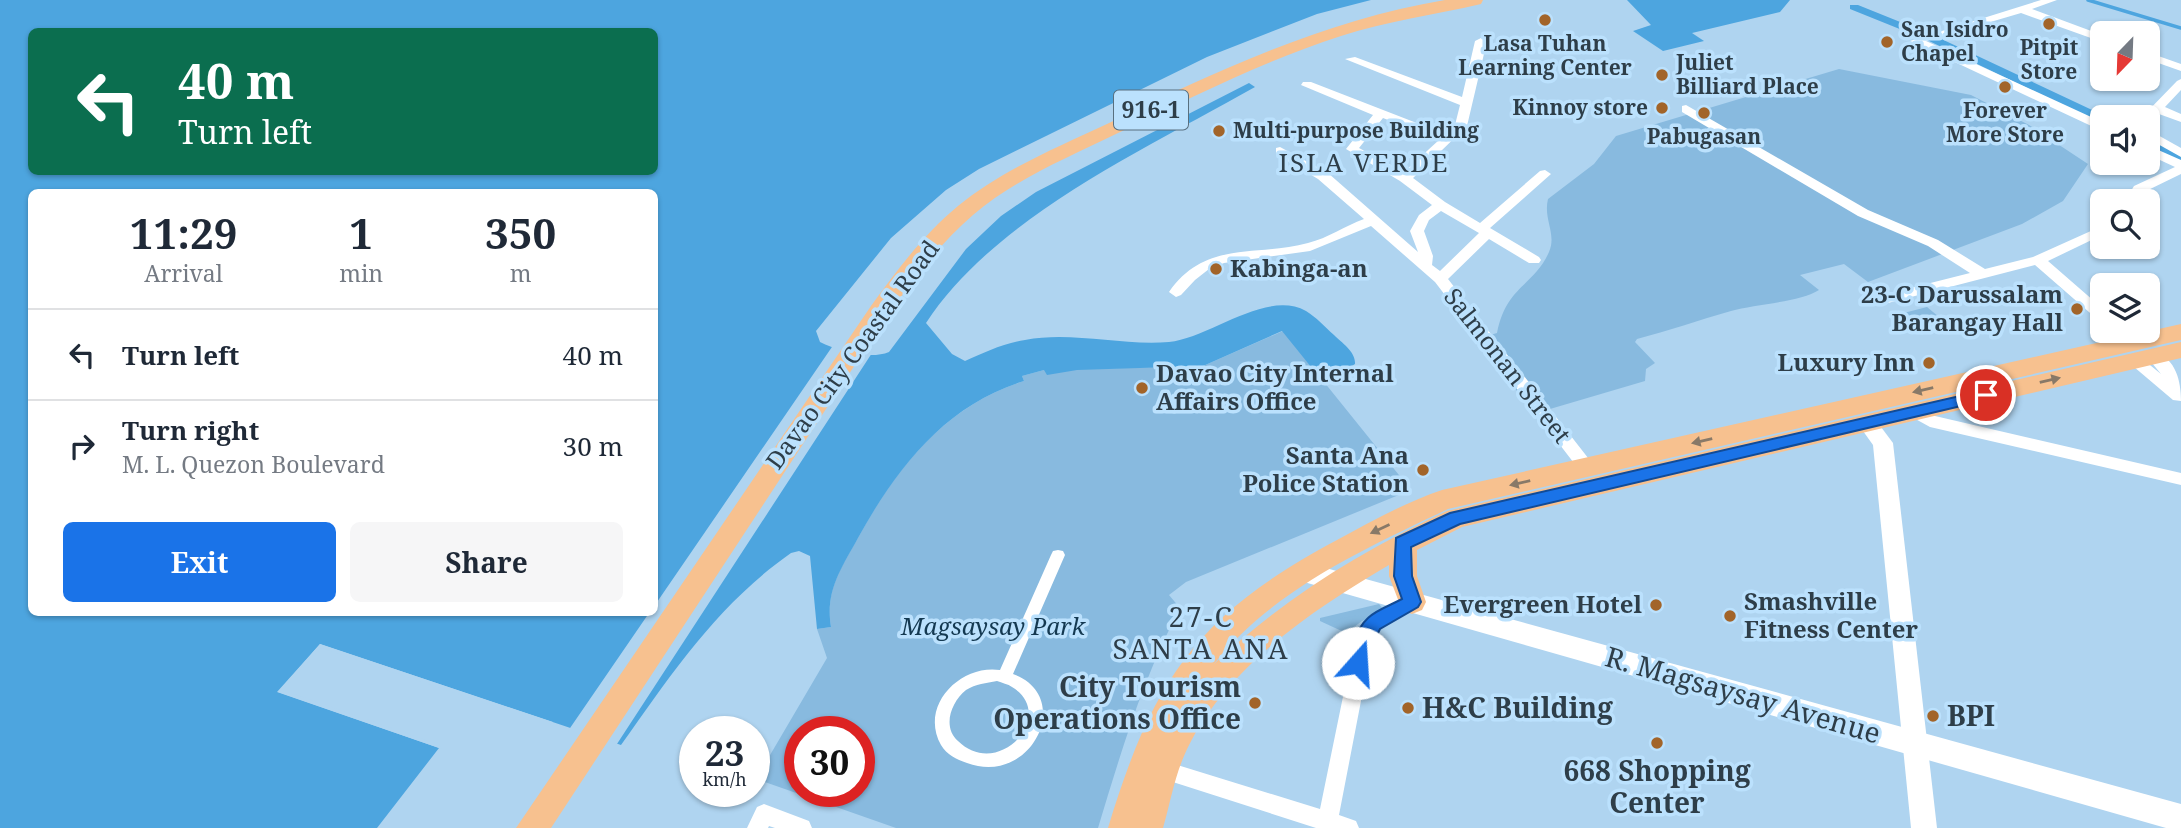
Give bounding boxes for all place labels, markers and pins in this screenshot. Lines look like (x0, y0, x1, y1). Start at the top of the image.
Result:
marker: Lasa Tuhan Learning Center (1537, 12, 1553, 28)
place label: San Isidro Chapel (1901, 15, 2009, 67)
marker: Pitpit Store (2041, 16, 2057, 32)
place label: Lasa Tuhan Learning Center (1458, 29, 1632, 81)
place label: Pitpit Store (2020, 33, 2079, 85)
marker: San Isidro Chapel (1879, 34, 1895, 50)
place label: Juliet Billiard Place (1675, 48, 1819, 100)
marker: Juliet Billiard Place (1654, 67, 1670, 83)
marker: Forever More Store (1997, 79, 2013, 95)
place label: Kinnoy store (1513, 93, 1648, 121)
place label: Forever More Store (1946, 96, 2064, 148)
marker: Kinnoy store (1654, 100, 1670, 116)
marker: Pabugasan (1696, 105, 1712, 121)
place label: Multi-purpose Building (1233, 116, 1479, 144)
place label: Pabugasan (1647, 122, 1761, 150)
marker: Multi-purpose Building (1211, 123, 1227, 139)
place label: Kabinga-an (1230, 251, 1368, 284)
marker: Kabinga-an (1208, 261, 1224, 277)
place label: 23-C Darussalam Barangay Hall (1861, 277, 2064, 338)
marker: 23-C Darussalam Barangay Hall (2069, 301, 2085, 317)
place label: Luxury Inn (1777, 345, 1915, 378)
marker: Luxury Inn (1921, 355, 1937, 371)
place label: Davao City Internal Affairs Office (1156, 356, 1394, 417)
pin (1956, 365, 2016, 425)
marker: Davao City Internal Affairs Office (1134, 380, 1150, 396)
place label: Santa Ana Police Station (1243, 438, 1409, 499)
marker: Santa Ana Police Station (1415, 462, 1431, 478)
place label: Smashville Fitness Center (1744, 584, 1918, 645)
place label: Evergreen Hotel (1444, 587, 1643, 620)
marker: Evergreen Hotel (1648, 597, 1664, 613)
marker: Smashville Fitness Center (1722, 608, 1738, 624)
place label: City Tourism Operations Office (993, 667, 1241, 737)
place label: H&C Building (1422, 688, 1613, 726)
marker: City Tourism Operations Office (1247, 695, 1263, 711)
place label: BPI (1947, 696, 1995, 734)
marker: H&C Building (1400, 700, 1416, 716)
marker: BPI (1925, 708, 1941, 724)
marker: 668 Shopping Center (1649, 735, 1665, 751)
place label: 668 Shopping Center (1563, 751, 1751, 821)

